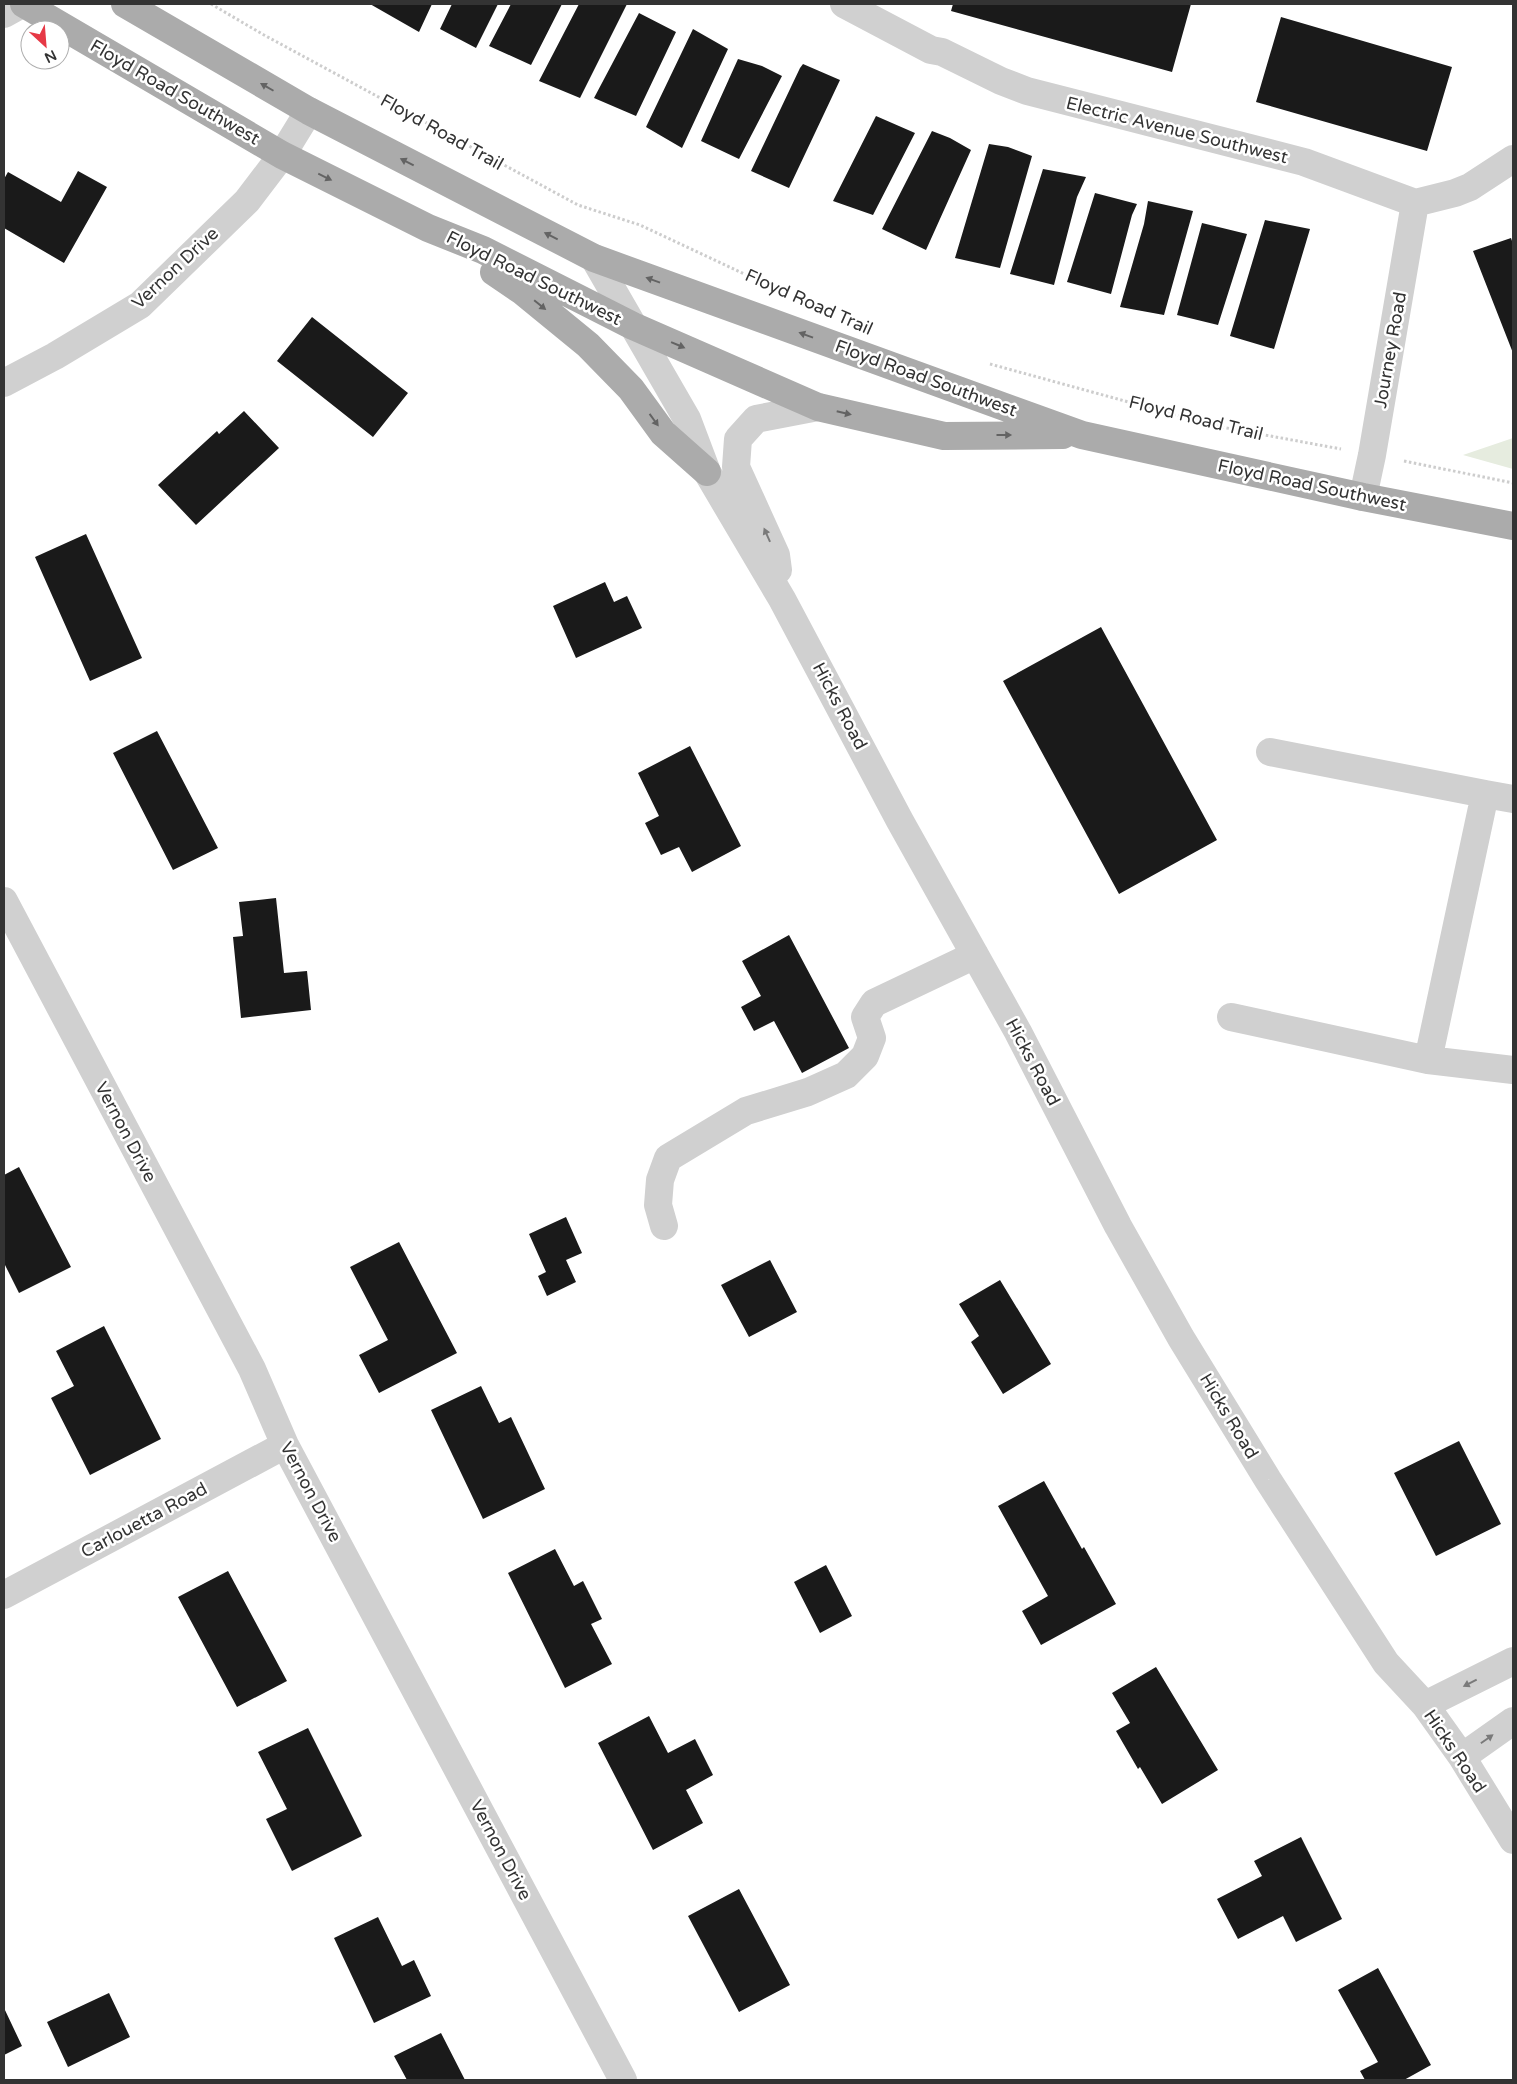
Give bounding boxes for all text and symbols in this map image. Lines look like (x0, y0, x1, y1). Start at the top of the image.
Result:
north arrow (20, 20, 70, 70)
street label: Floyd Road Southwest (86, 34, 264, 150)
text: N (42, 46, 59, 66)
one-way arrow (260, 82, 273, 91)
street label: Floyd Road Trail (377, 89, 507, 175)
street label: Electric Avenue Southwest (1064, 92, 1290, 168)
one-way arrow (399, 158, 414, 166)
one-way arrow (318, 173, 332, 181)
street label: Vernon Drive (127, 222, 223, 314)
street label: Floyd Road Southwest (443, 226, 625, 330)
one-way arrow (544, 232, 558, 240)
street label: Floyd Road Trail (742, 264, 876, 340)
one-way arrow (645, 276, 660, 284)
street label: Journey Road (1369, 290, 1411, 410)
one-way arrow (533, 300, 546, 311)
one-way arrow (798, 331, 813, 339)
street label: Floyd Road Southwest (832, 335, 1020, 421)
one-way arrow (671, 342, 685, 350)
street label: Floyd Road Trail (1127, 391, 1265, 445)
one-way arrow (837, 409, 852, 417)
one-way arrow (649, 413, 659, 427)
one-way arrow (997, 431, 1013, 439)
street label: Floyd Road Southwest (1216, 454, 1408, 516)
one-way arrow (762, 528, 770, 542)
street label: Hicks Road (808, 659, 872, 753)
street label: Hicks Road (1001, 1015, 1065, 1109)
street label: Vernon Drive (90, 1078, 162, 1186)
street label: Hicks Road (1195, 1369, 1263, 1463)
street label: Vernon Drive (275, 1438, 347, 1546)
street label: Carlouetta Road (77, 1477, 211, 1563)
one-way arrow (1462, 1679, 1477, 1687)
street label: Hicks Road (1419, 1705, 1491, 1797)
one-way arrow (1481, 1734, 1494, 1744)
street label: Vernon Drive (465, 1796, 537, 1904)

